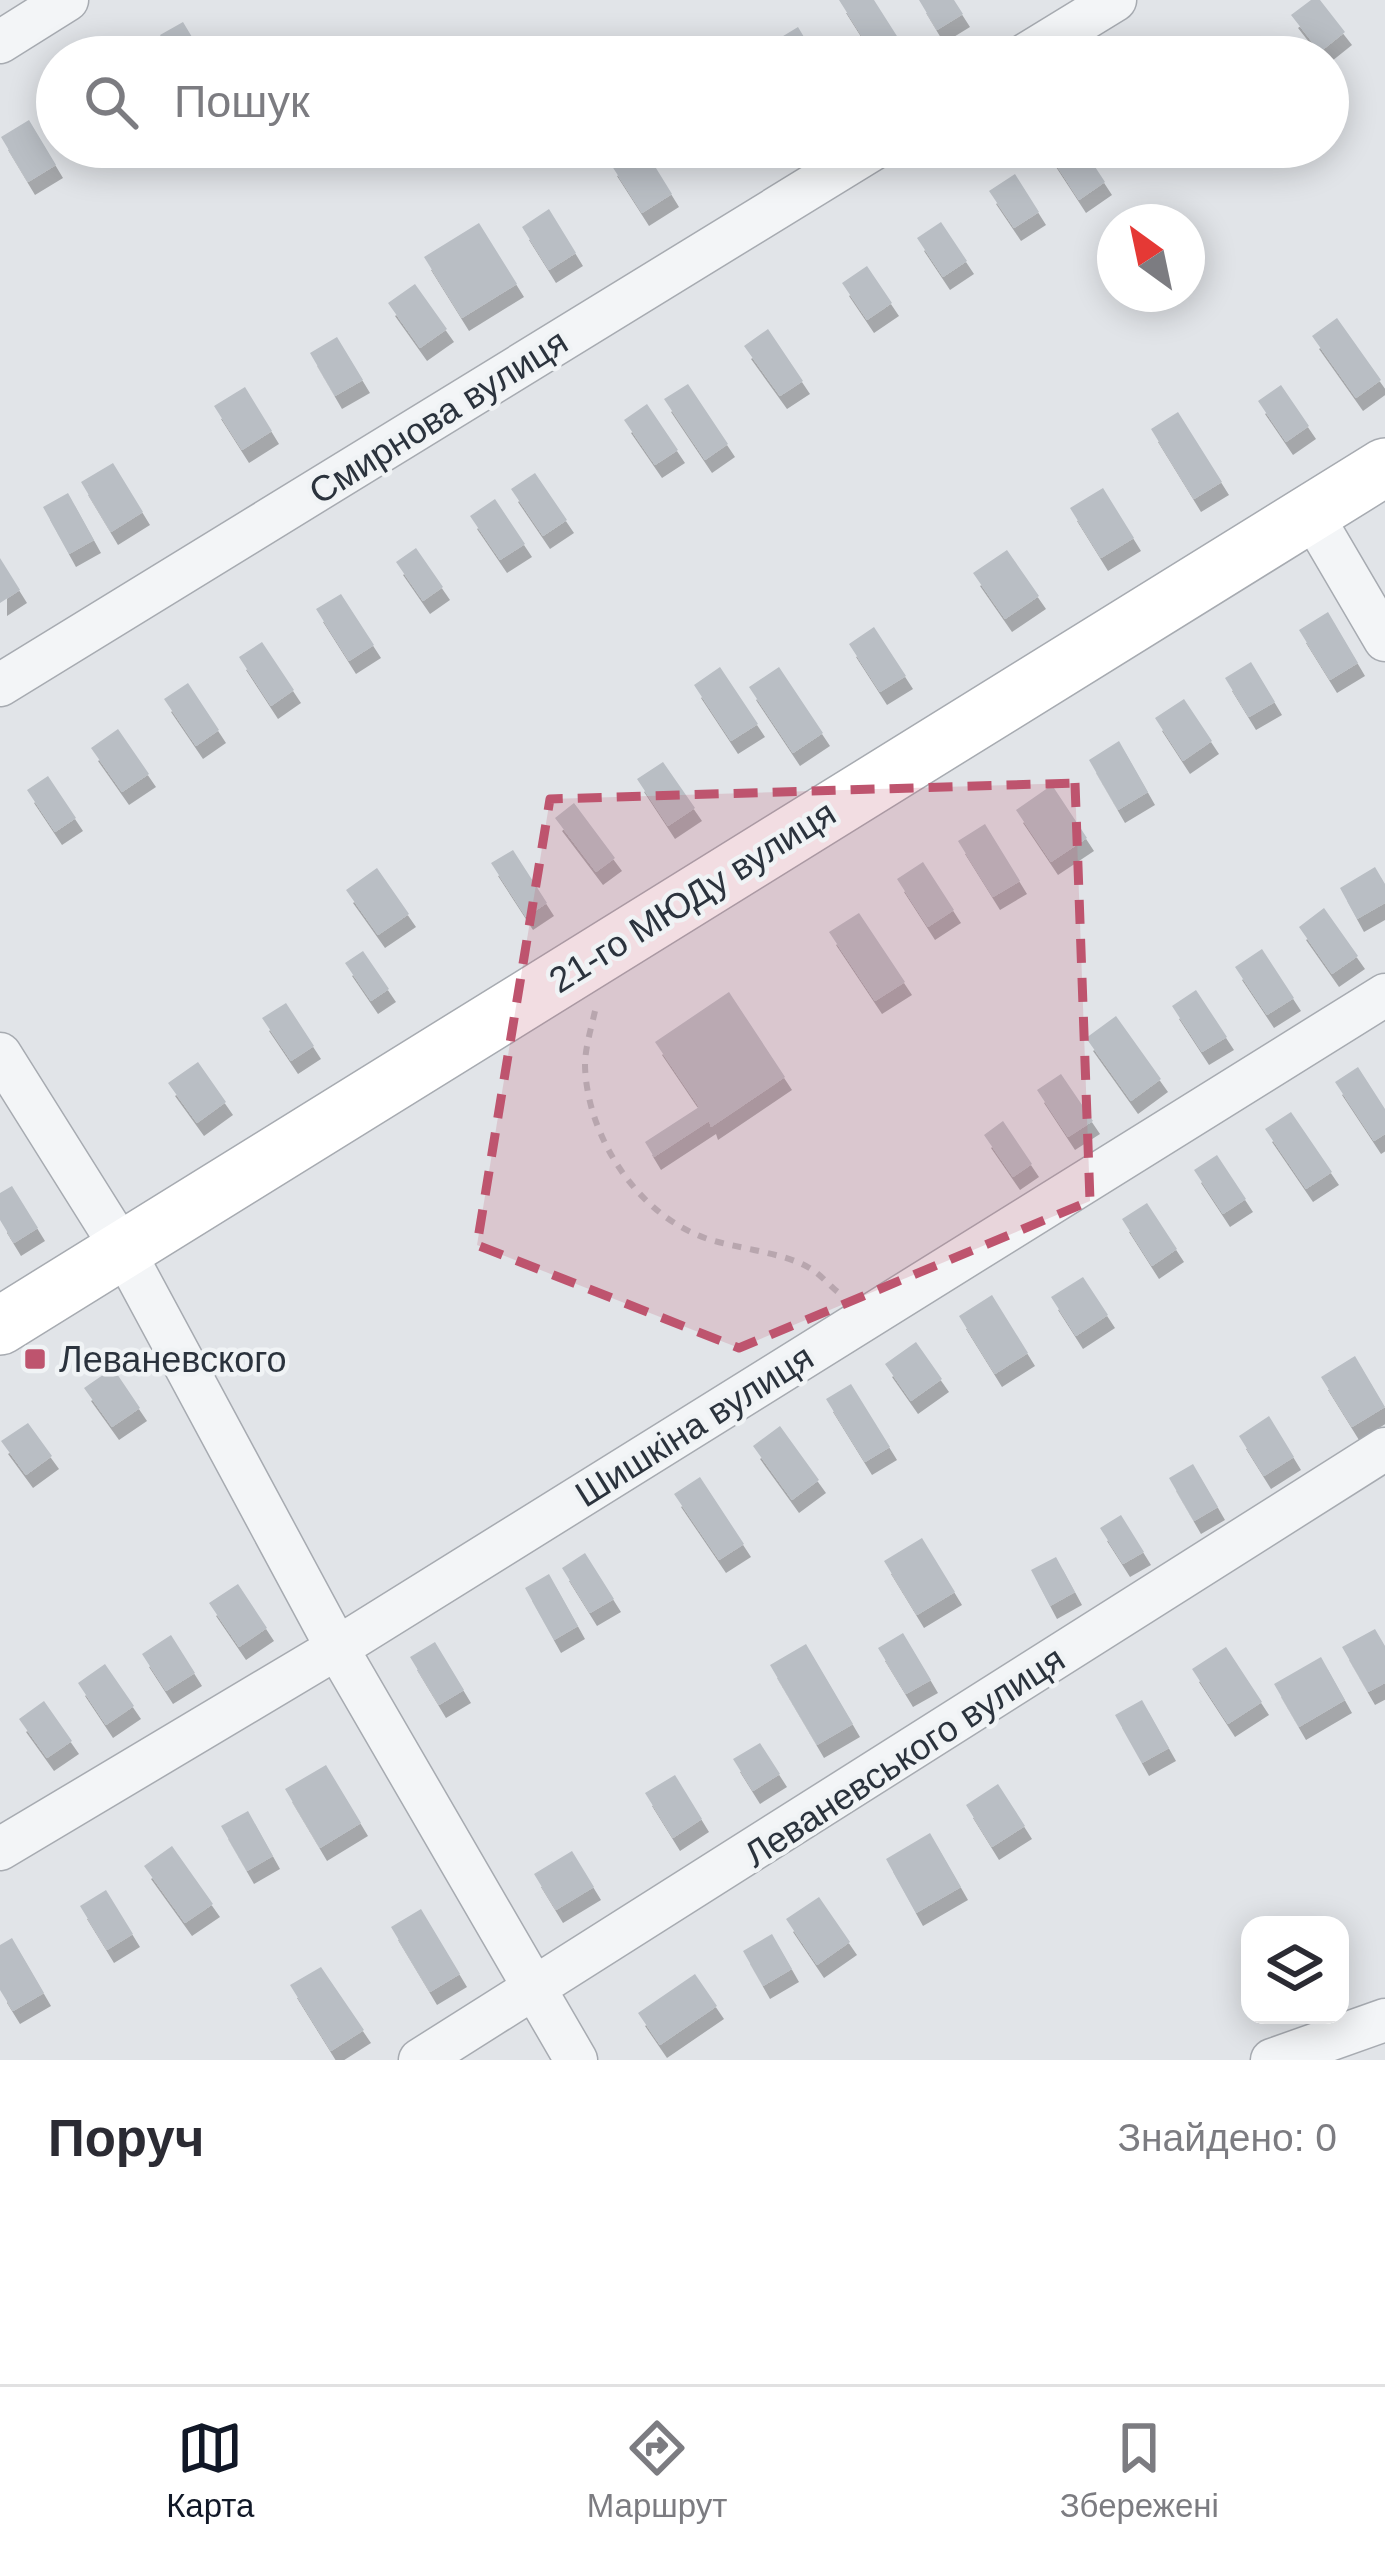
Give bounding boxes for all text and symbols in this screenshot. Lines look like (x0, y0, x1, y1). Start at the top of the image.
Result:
search box (36, 36, 1349, 168)
icon: search (78, 69, 144, 135)
text: Пошук (174, 76, 310, 127)
north arrow (1097, 204, 1205, 312)
street label: Смирнова вулиця (302, 321, 575, 512)
street label: 21-го МЮДу вулиця (542, 792, 843, 1001)
street label: Шишкіна вулиця (568, 1336, 821, 1515)
place label: Леваневского (59, 1339, 287, 1380)
marker: Леваневского (22, 1346, 48, 1372)
street label: Леваневського вулиця (737, 1638, 1072, 1875)
map controls (1241, 1916, 1349, 2024)
button: layers (1241, 1916, 1349, 2024)
text: Поруч (48, 2110, 204, 2167)
text: Знайдено: 0 (1117, 2116, 1337, 2159)
tab: Карта (166, 2415, 254, 2525)
tab: Маршрут (587, 2415, 727, 2525)
tab: Збережені (1060, 2415, 1219, 2525)

